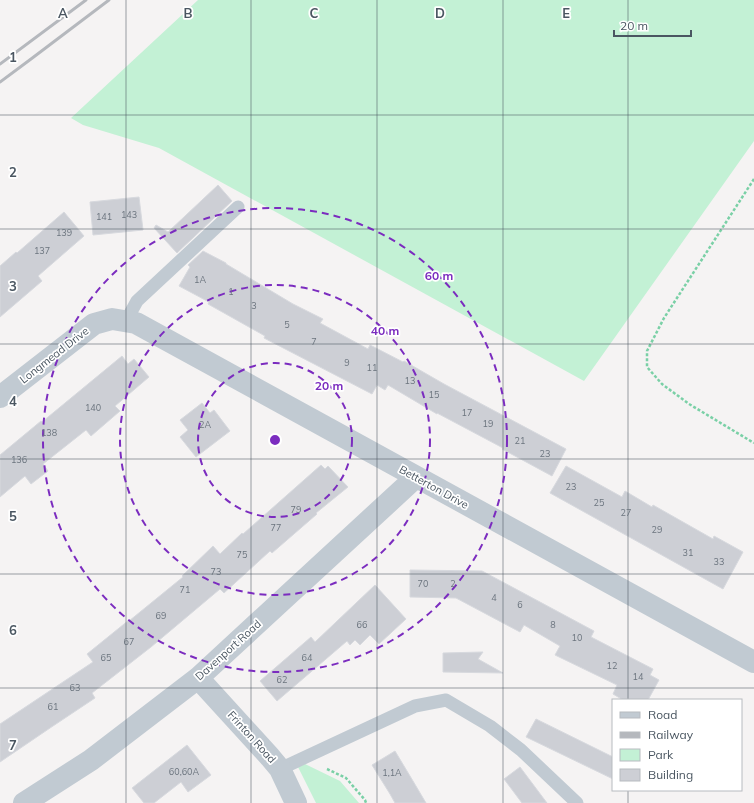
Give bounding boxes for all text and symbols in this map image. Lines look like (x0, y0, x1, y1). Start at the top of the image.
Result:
text: A (58, 5, 68, 21)
text: B (184, 5, 193, 21)
text: C (310, 5, 319, 21)
text: D (435, 5, 445, 21)
text: E (562, 5, 570, 21)
scale bar (614, 12, 691, 38)
text: 20 m (620, 18, 648, 33)
text: 1 (9, 49, 17, 65)
text: 2 (9, 164, 17, 180)
house number: 143 (121, 209, 137, 220)
house number: 141 (96, 211, 112, 222)
house number: 139 (56, 227, 72, 238)
house number: 137 (34, 245, 50, 256)
text: 60 m (425, 268, 453, 283)
house number: 1A (194, 274, 206, 285)
text: 3 (9, 278, 17, 294)
house number: 1 (228, 286, 234, 297)
house number: 3 (251, 300, 257, 311)
house number: 5 (284, 319, 290, 330)
text: 40 m (371, 323, 399, 338)
street label: Longmead Drive (17, 324, 91, 386)
house number: 7 (311, 336, 317, 347)
house number: 9 (344, 357, 350, 368)
house number: 11 (367, 362, 377, 373)
house number: 13 (405, 375, 415, 386)
text: 20 m (315, 378, 343, 393)
house number: 15 (429, 389, 440, 400)
text: 4 (9, 393, 17, 409)
house number: 140 (85, 402, 101, 413)
house number: 17 (462, 407, 472, 418)
house number: 19 (483, 418, 493, 429)
house number: 2A (199, 419, 211, 430)
house number: 138 (41, 427, 57, 438)
centre of rings (268, 433, 282, 447)
house number: 21 (515, 435, 525, 446)
house number: 23 (540, 448, 550, 459)
house number: 136 (11, 454, 27, 465)
street label: Betterton Drive (397, 462, 471, 512)
house number: 23 (566, 481, 576, 492)
house number: 25 (594, 497, 605, 508)
house number: 79 (291, 504, 301, 515)
house number: 27 (621, 507, 631, 518)
text: 5 (9, 508, 17, 524)
house number: 77 (271, 522, 281, 533)
house number: 29 (652, 524, 662, 535)
house number: 31 (683, 547, 693, 558)
house number: 75 (237, 549, 248, 560)
house number: 33 (714, 556, 724, 567)
house number: 73 (211, 566, 221, 577)
house number: 70 (418, 578, 428, 589)
house number: 2 (450, 578, 456, 589)
house number: 71 (180, 584, 190, 595)
house number: 4 (491, 592, 497, 603)
house number: 6 (517, 599, 523, 610)
house number: 69 (156, 610, 166, 621)
street label: Davenport Road (192, 617, 264, 683)
house number: 66 (357, 619, 367, 630)
house number: 8 (550, 619, 556, 630)
text: 6 (9, 622, 17, 638)
house number: 10 (572, 632, 582, 643)
house number: 67 (124, 636, 134, 647)
house number: 65 (101, 652, 112, 663)
house number: 64 (302, 652, 313, 663)
house number: 12 (607, 660, 617, 671)
house number: 14 (633, 671, 644, 682)
house number: 62 (277, 674, 287, 685)
house number: 63 (70, 682, 80, 693)
legend (612, 699, 742, 791)
house number: 61 (48, 701, 58, 712)
text: Road (648, 707, 677, 722)
street label: Frinton Road (225, 708, 279, 766)
text: Railway (648, 727, 694, 742)
text: 7 (9, 737, 17, 753)
text: Park (648, 747, 674, 762)
house number: 60,60A (169, 766, 200, 777)
house number: 1,1A (382, 767, 402, 778)
text: Building (648, 767, 693, 782)

